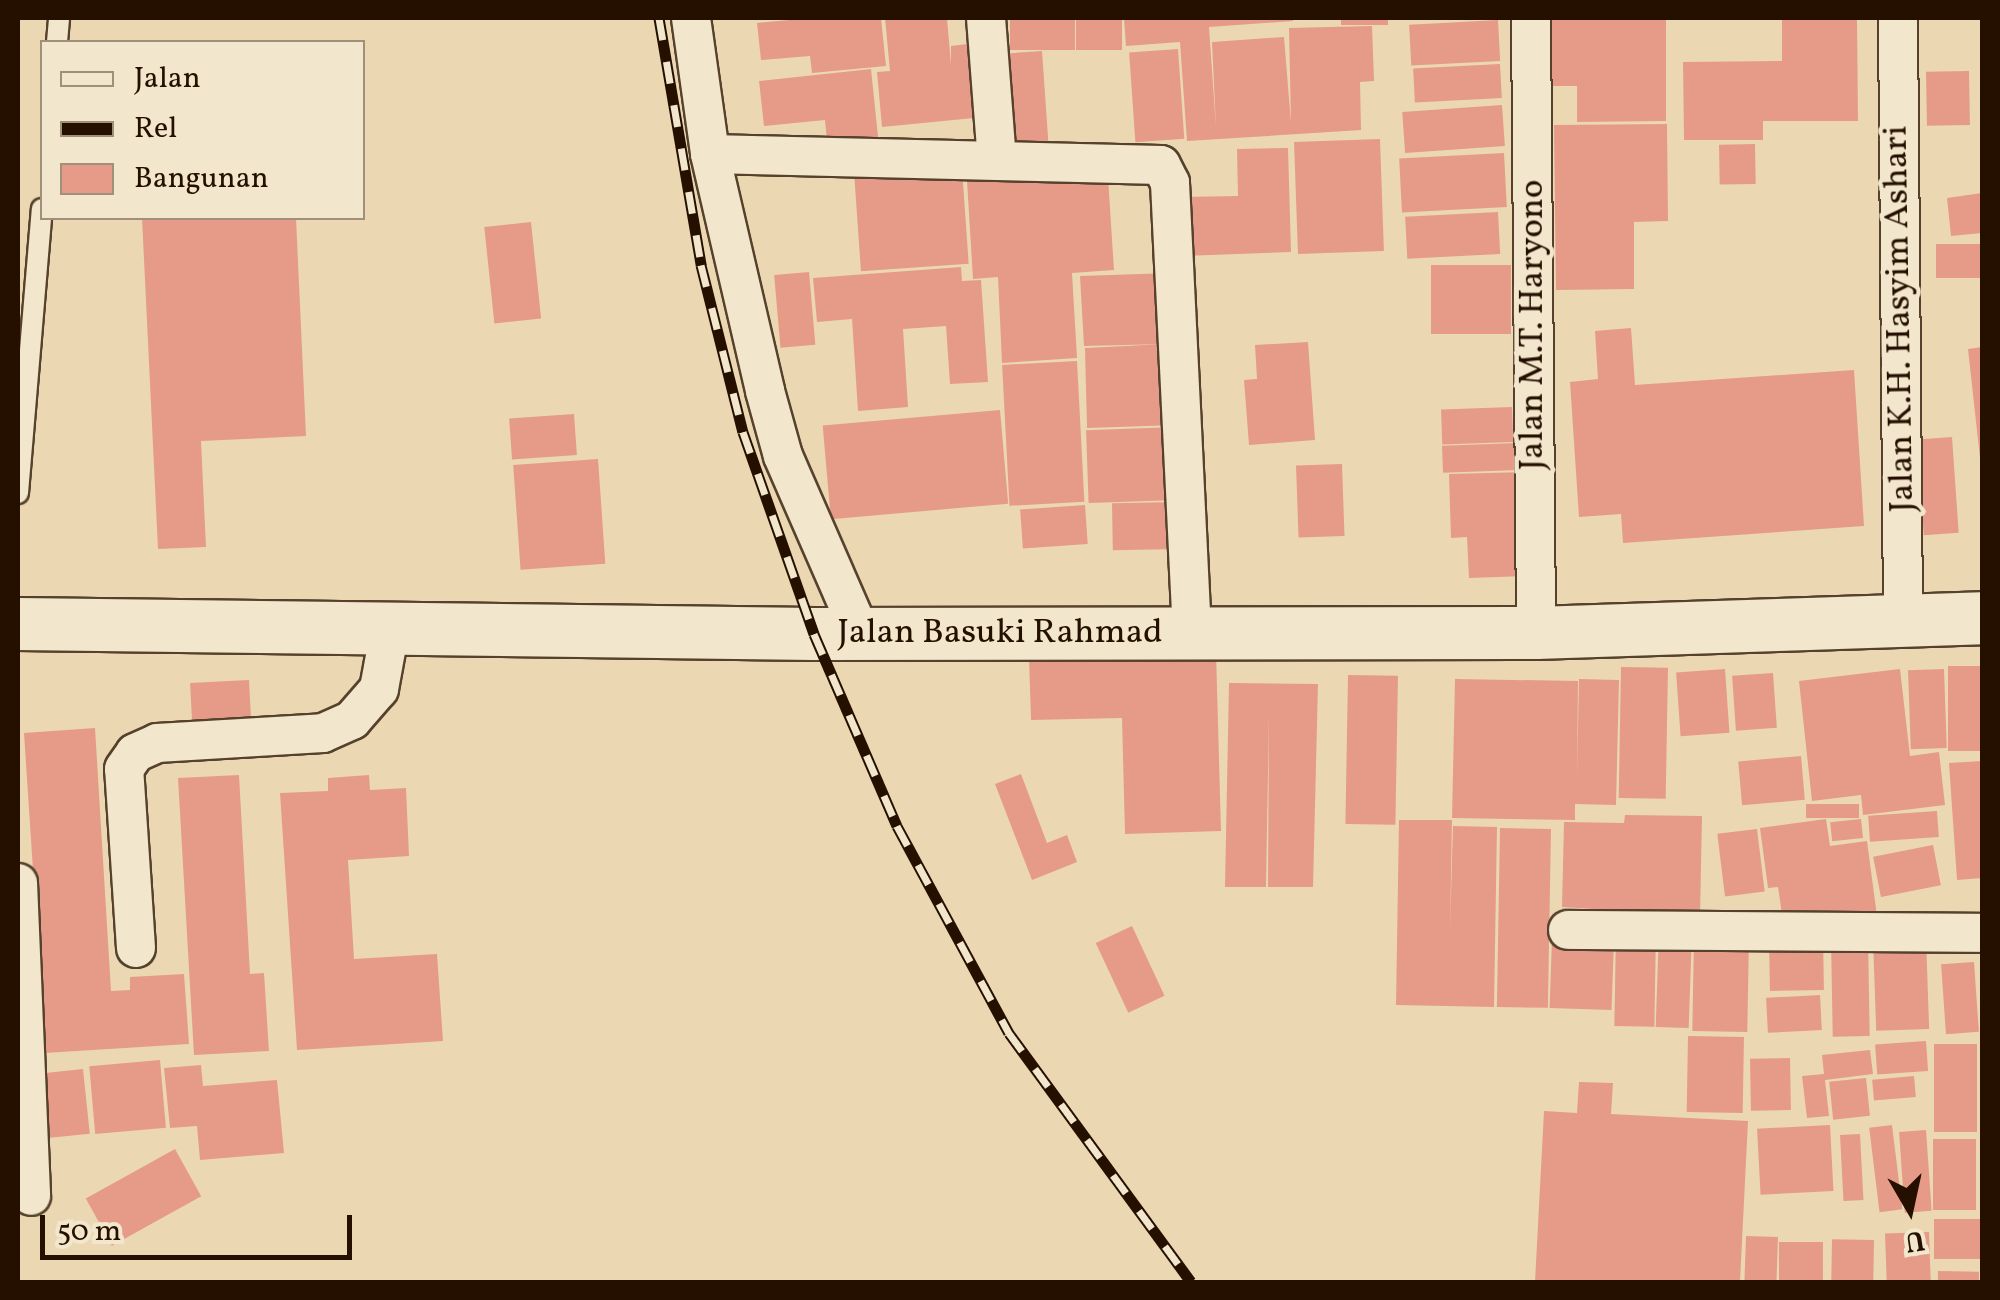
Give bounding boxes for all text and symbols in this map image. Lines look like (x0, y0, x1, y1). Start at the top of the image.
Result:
legend (40, 40, 365, 220)
text: Jalan (134, 58, 201, 100)
text: Rel (134, 108, 177, 150)
street label: Jalan K.H. Hasyim Ashari (1876, 125, 1924, 513)
text: Bangunan (134, 158, 269, 200)
street label: Jalan M.T. Haryono (1512, 180, 1554, 470)
street label: Jalan Basuki Rahmad (837, 612, 1163, 654)
north arrow (1860, 1160, 1960, 1260)
scale bar (45, 1195, 358, 1257)
text: 50 m (57, 1211, 121, 1253)
text: U (1902, 1219, 1927, 1261)

